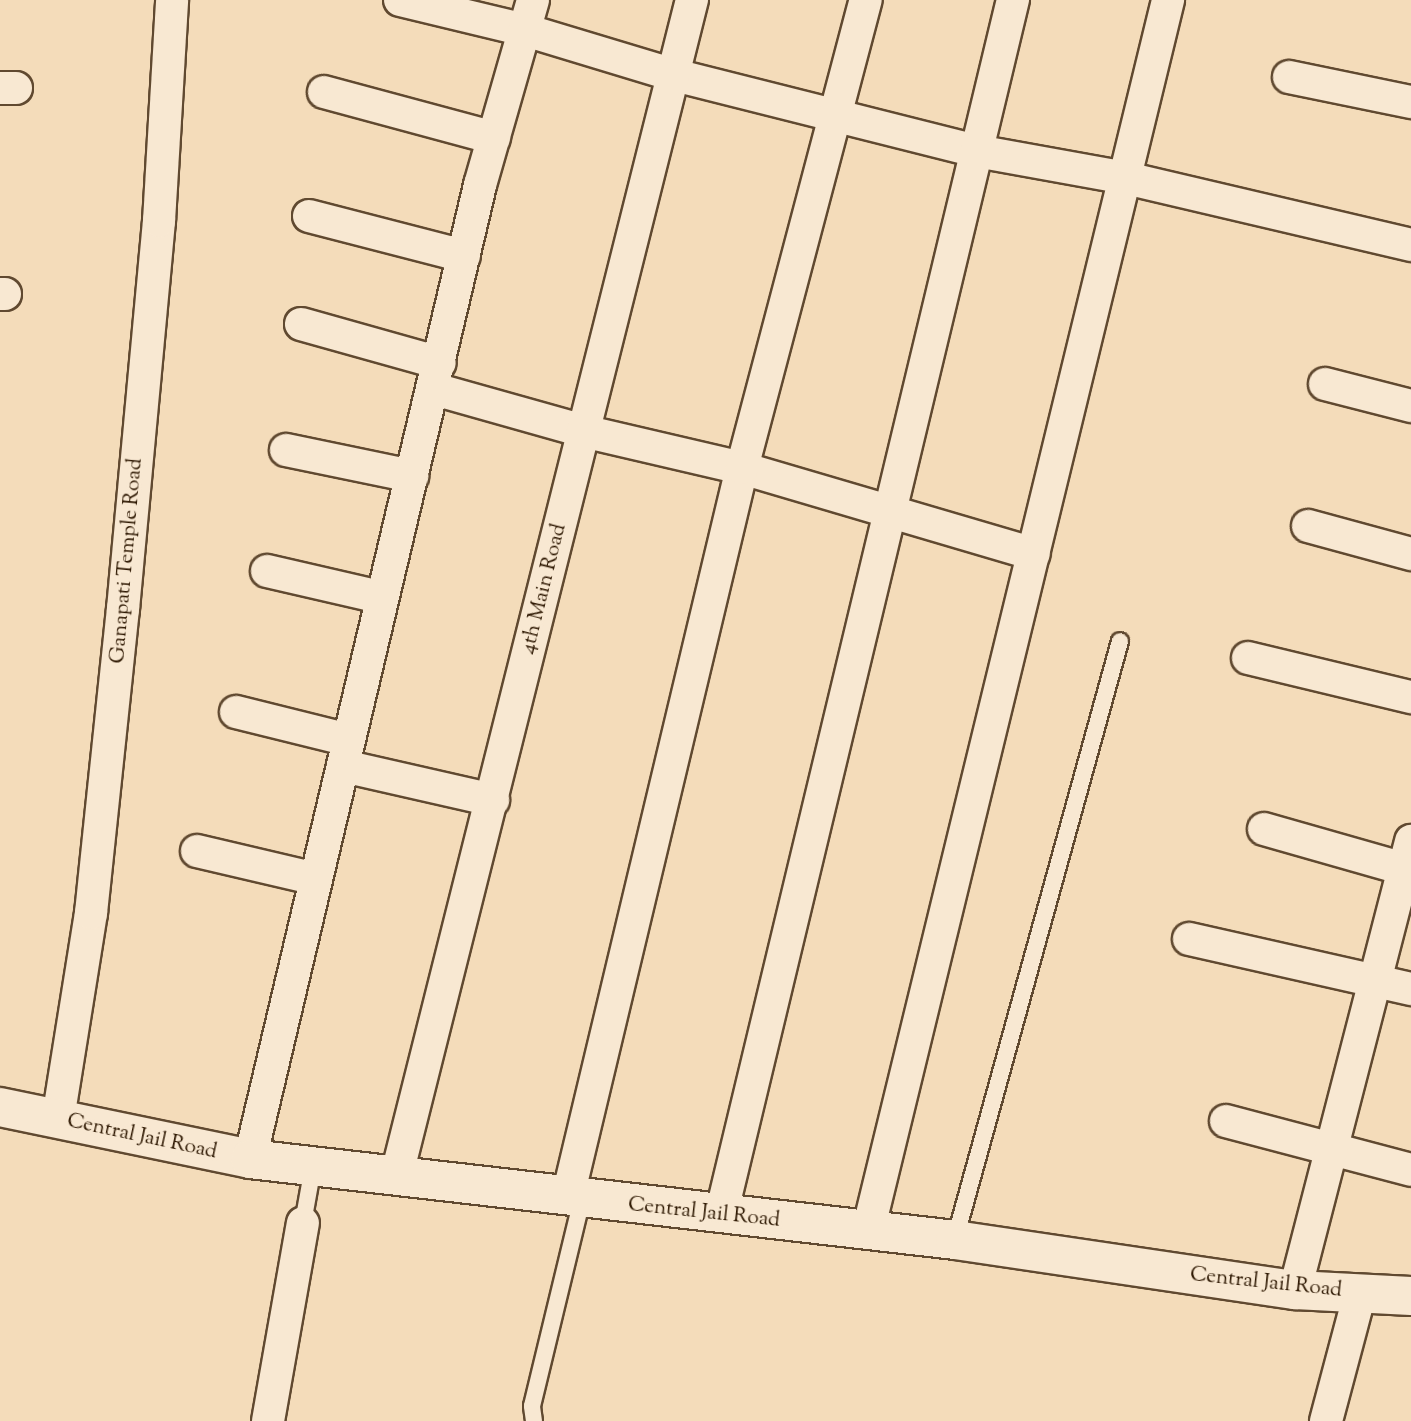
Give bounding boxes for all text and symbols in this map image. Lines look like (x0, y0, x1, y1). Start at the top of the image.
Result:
street label: Ganapati Temple Road (105, 457, 149, 665)
street label: 4th Main Road (516, 521, 572, 657)
street label: Central Jail Road (65, 1109, 219, 1165)
street label: Central Jail Road (627, 1192, 781, 1234)
street label: Central Jail Road (1189, 1262, 1343, 1304)

